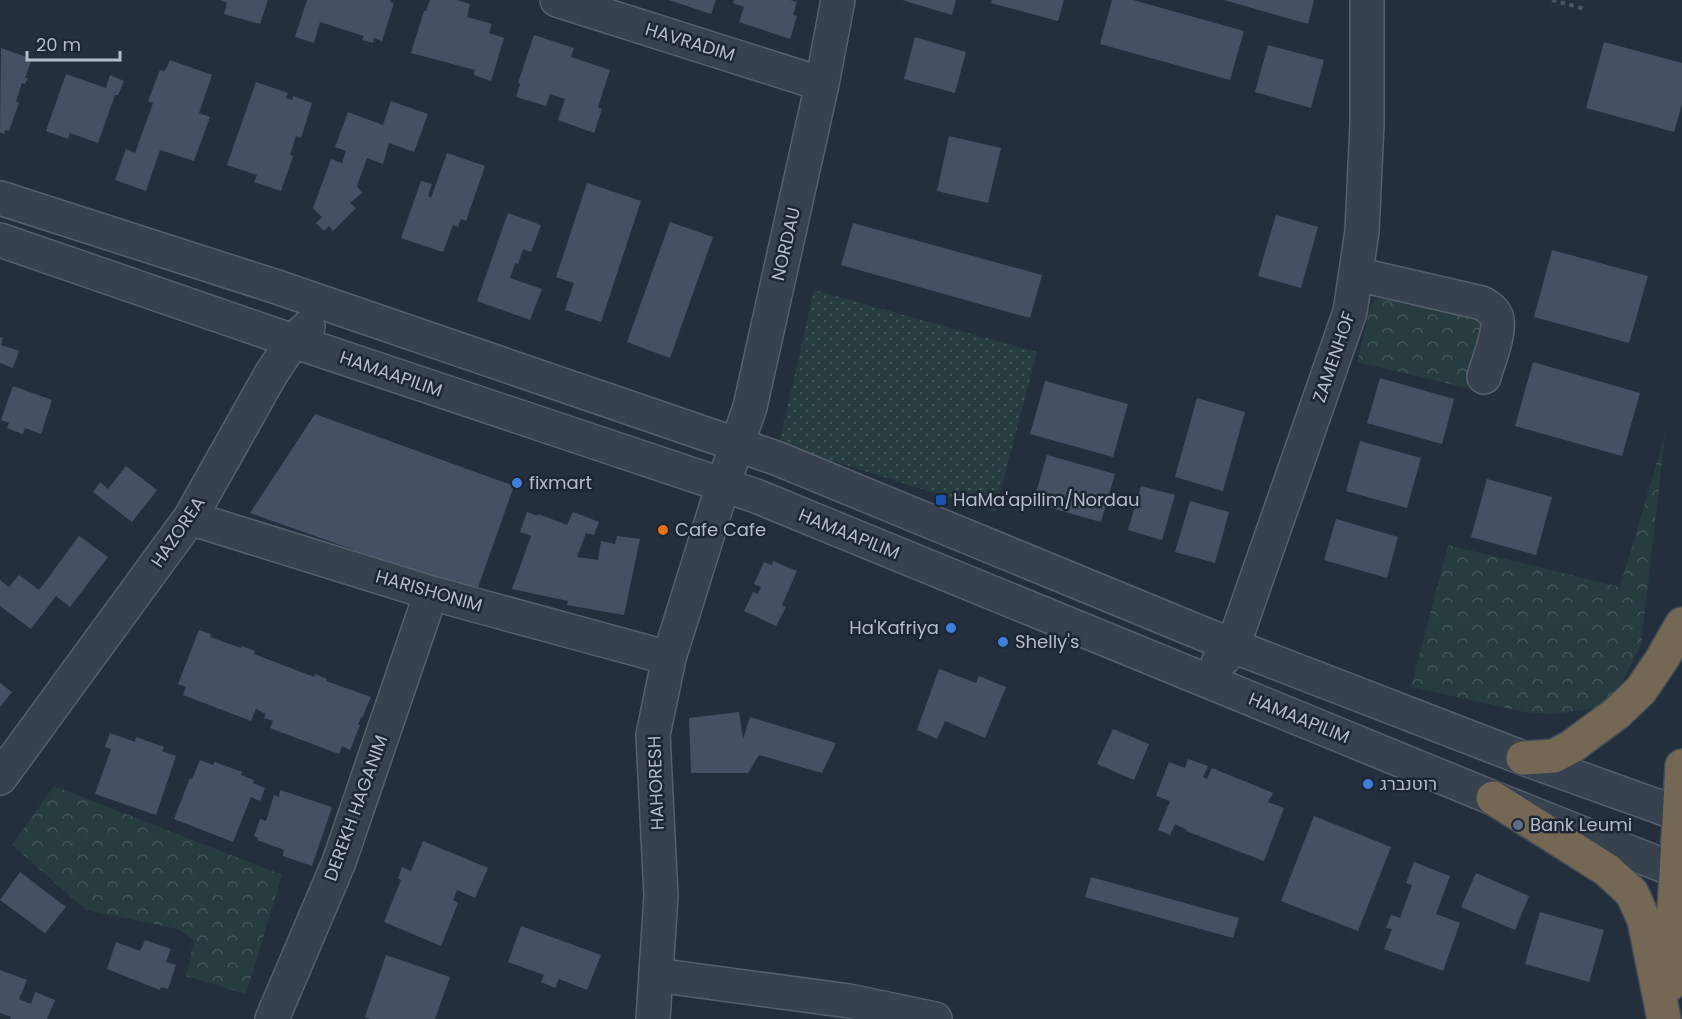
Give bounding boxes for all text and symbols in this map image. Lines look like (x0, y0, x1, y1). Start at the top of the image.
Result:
street label: HAVRADIM (642, 16, 738, 67)
scale bar (27, 24, 120, 62)
text: 20 m (36, 32, 81, 57)
street label: NORDAU (765, 205, 806, 283)
street label: ZAMENHOF (1306, 308, 1361, 406)
street label: HAMAAPILIM (337, 344, 446, 403)
place label: fixmart (529, 470, 592, 495)
marker: fixmart (510, 476, 524, 490)
place label: HaMa'apilim/Nordau (953, 487, 1140, 512)
street label: HAZOREA (145, 491, 211, 572)
marker: HaMa'apilim/Nordau (934, 493, 948, 507)
street label: HAMAAPILIM (795, 502, 903, 565)
place label: Cafe Cafe (675, 517, 766, 542)
marker: Cafe Cafe (656, 523, 670, 537)
street label: HARISHONIM (373, 563, 485, 618)
place label: Ha'Kafriya (849, 615, 939, 640)
marker: Ha'Kafriya (944, 621, 958, 635)
place label: Shelly's (1015, 629, 1080, 654)
marker: Shelly's (996, 635, 1010, 649)
street label: HAMAAPILIM (1245, 686, 1353, 749)
street label: DEREKH HAGANIM (318, 731, 394, 884)
street label: HAHORESH (641, 735, 670, 831)
place label: רוטנברג (1380, 771, 1437, 796)
marker: רוטנברג (1361, 777, 1375, 791)
place label: Bank Leumi (1530, 812, 1632, 837)
marker: Bank Leumi (1511, 818, 1525, 832)

